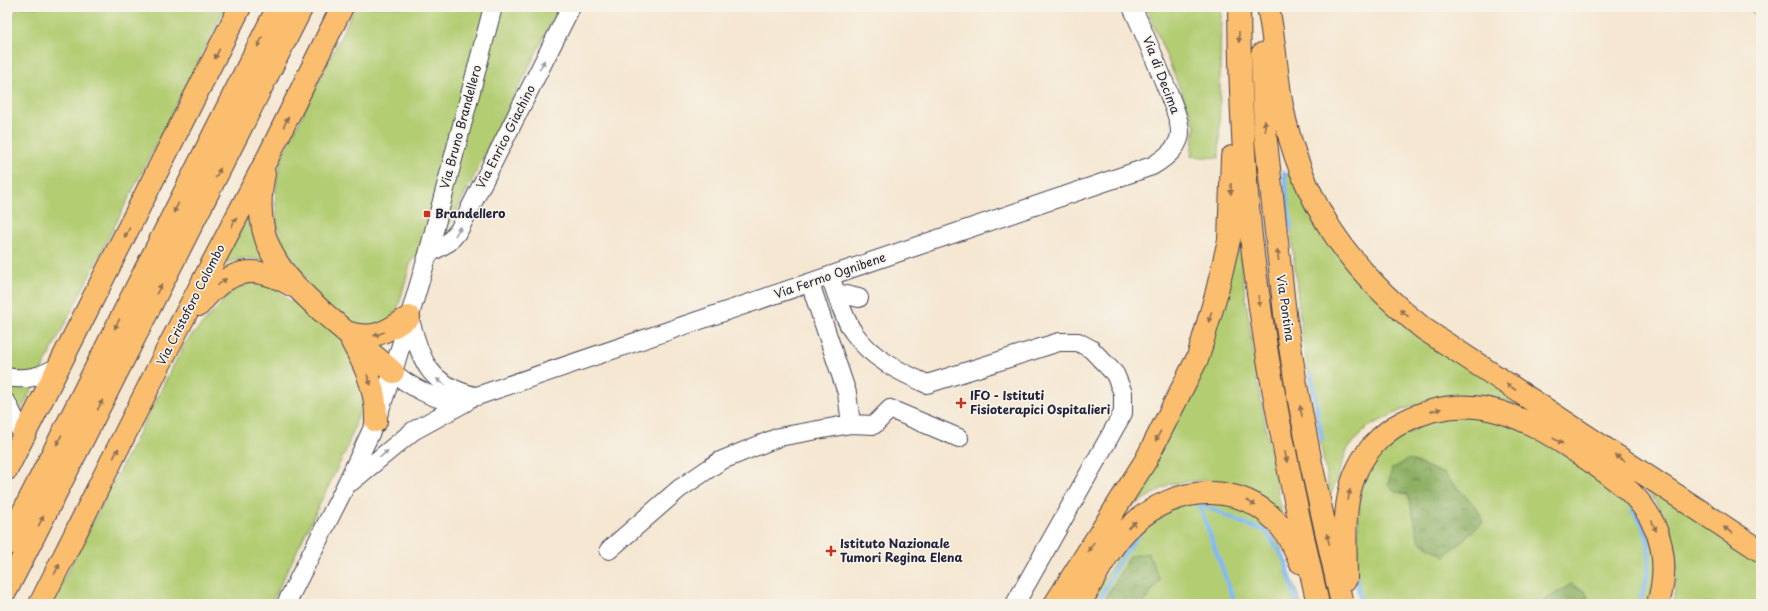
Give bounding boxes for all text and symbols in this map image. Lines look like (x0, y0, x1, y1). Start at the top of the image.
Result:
one-way arrow (1236, 31, 1243, 43)
street label: Via di Decima (1139, 33, 1185, 117)
one-way arrow (257, 36, 263, 48)
one-way arrow (213, 49, 220, 60)
one-way arrow (538, 59, 545, 71)
street label: Via Bruno Brandellero (435, 62, 485, 191)
street label: Via Enrico Giachino (471, 81, 539, 192)
one-way arrow (283, 117, 289, 128)
one-way arrow (1261, 120, 1268, 132)
one-way arrow (215, 167, 221, 179)
one-way arrow (1227, 183, 1234, 195)
one-way arrow (173, 202, 179, 213)
place label: Brandellero (435, 204, 505, 222)
marker: Brandellero (422, 209, 432, 219)
one-way arrow (231, 217, 237, 228)
one-way arrow (454, 225, 461, 237)
one-way arrow (123, 227, 130, 239)
street label: Via Cristoforo Colombo (152, 240, 229, 368)
street label: Via Fermo Ognibene (771, 247, 888, 303)
one-way arrow (1275, 249, 1281, 261)
street label: Via Pontina (1272, 273, 1300, 343)
one-way arrow (217, 278, 227, 286)
one-way arrow (156, 283, 162, 295)
one-way arrow (1256, 295, 1262, 307)
one-way arrow (1399, 309, 1409, 318)
one-way arrow (1207, 311, 1213, 323)
one-way arrow (114, 318, 120, 329)
one-way arrow (373, 331, 385, 337)
one-way arrow (367, 374, 373, 386)
one-way arrow (436, 378, 447, 386)
one-way arrow (1506, 383, 1516, 391)
place label: IFO - Istituti Fisioterapici Ospitalieri (970, 386, 1111, 418)
marker: IFO - Istituti Fisioterapici Ospitalieri (955, 397, 967, 409)
one-way arrow (97, 399, 103, 411)
one-way arrow (1298, 405, 1304, 417)
one-way arrow (1430, 406, 1443, 412)
one-way arrow (1155, 430, 1162, 442)
one-way arrow (56, 434, 62, 446)
one-way arrow (1552, 437, 1564, 444)
one-way arrow (112, 447, 119, 459)
one-way arrow (378, 450, 389, 458)
one-way arrow (1283, 451, 1289, 463)
one-way arrow (1614, 454, 1625, 462)
one-way arrow (1346, 489, 1352, 501)
one-way arrow (1245, 500, 1257, 507)
one-way arrow (38, 515, 45, 527)
one-way arrow (1127, 520, 1137, 530)
one-way arrow (1651, 520, 1657, 531)
one-way arrow (1723, 526, 1733, 534)
one-way arrow (1324, 532, 1330, 545)
place label: Istituto Nazionale Tumori Regina Elena (840, 534, 963, 566)
one-way arrow (1087, 541, 1094, 553)
marker: Istituto Nazionale Tumori Regina Elena (825, 545, 837, 557)
one-way arrow (54, 563, 61, 575)

